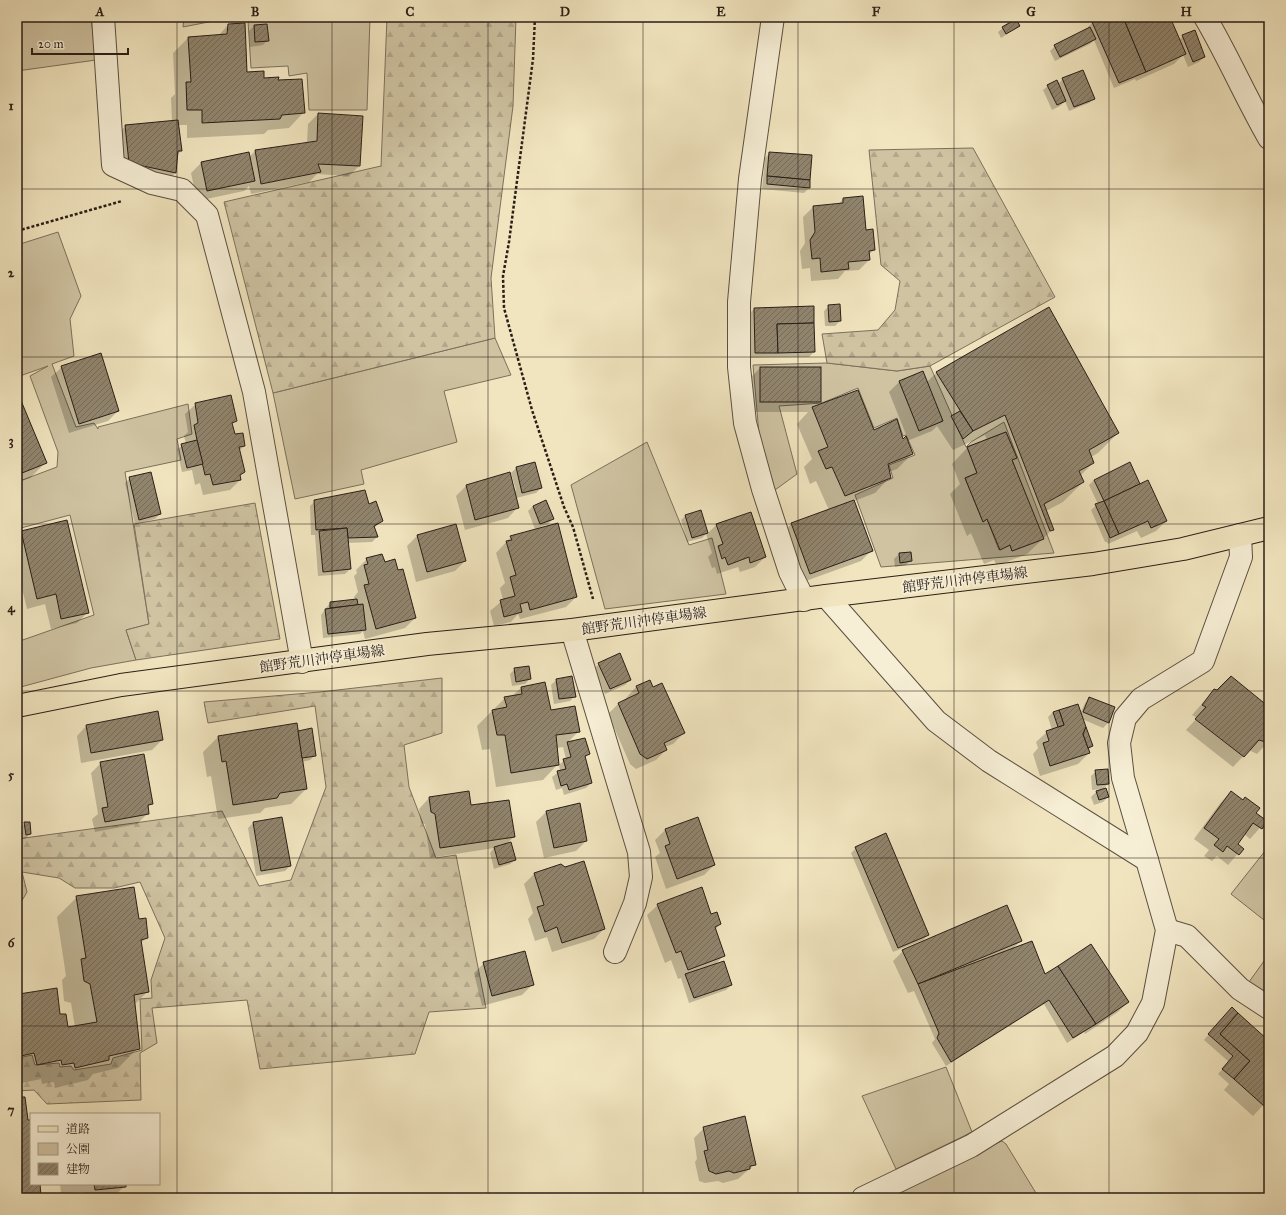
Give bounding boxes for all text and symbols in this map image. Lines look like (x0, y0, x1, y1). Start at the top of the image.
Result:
text: A (95, 4, 105, 20)
text: B (251, 4, 260, 20)
text: C (406, 4, 415, 20)
text: D (560, 4, 570, 20)
text: E (716, 4, 726, 20)
text: F (872, 4, 881, 20)
text: G (1026, 4, 1036, 20)
text: H (1180, 4, 1192, 20)
scale bar (32, 30, 128, 56)
text: 20 m (38, 37, 64, 51)
text: 1 (8, 98, 14, 114)
text: 2 (8, 265, 15, 281)
text: 3 (8, 433, 14, 449)
street label: 館野荒川沖停車場線 (901, 564, 1029, 596)
text: 4 (7, 600, 15, 616)
street label: 館野荒川沖停車場線 (580, 604, 708, 638)
street label: 館野荒川沖停車場線 (258, 642, 386, 676)
text: 5 (8, 767, 15, 783)
text: 6 (8, 935, 16, 951)
text: 7 (8, 1102, 15, 1118)
legend (30, 1113, 160, 1185)
text: 道路 (66, 1122, 90, 1136)
text: 公園 (66, 1142, 90, 1156)
text: 建物 (66, 1162, 90, 1176)

